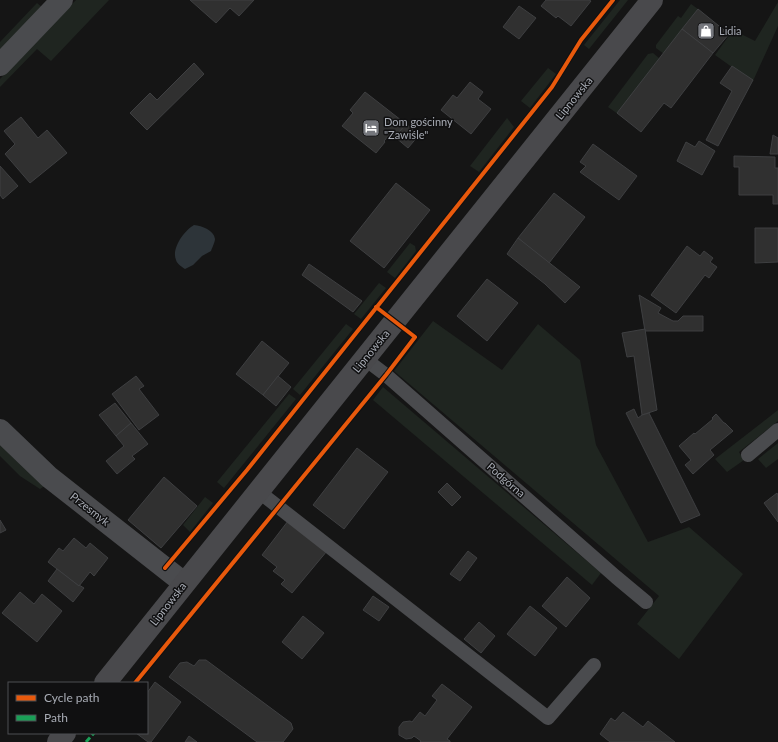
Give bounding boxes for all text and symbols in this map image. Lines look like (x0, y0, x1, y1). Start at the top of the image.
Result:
shop icon: Lidia (696, 21, 716, 41)
place label: Lidia (719, 24, 742, 37)
street label: Lipnowska (552, 74, 595, 122)
place label: Dom gościnny "Zawiśle" (384, 115, 453, 141)
hotel icon: Dom gościnny "Zawiśle" (361, 118, 381, 138)
street label: Lipnowska (349, 327, 392, 375)
street label: Podgórna (485, 460, 528, 500)
street label: Przesmyk (68, 489, 113, 528)
street label: Lipnowska (147, 580, 188, 628)
legend (8, 682, 148, 734)
text: Cycle path (44, 690, 99, 705)
text: Path (44, 710, 68, 725)

